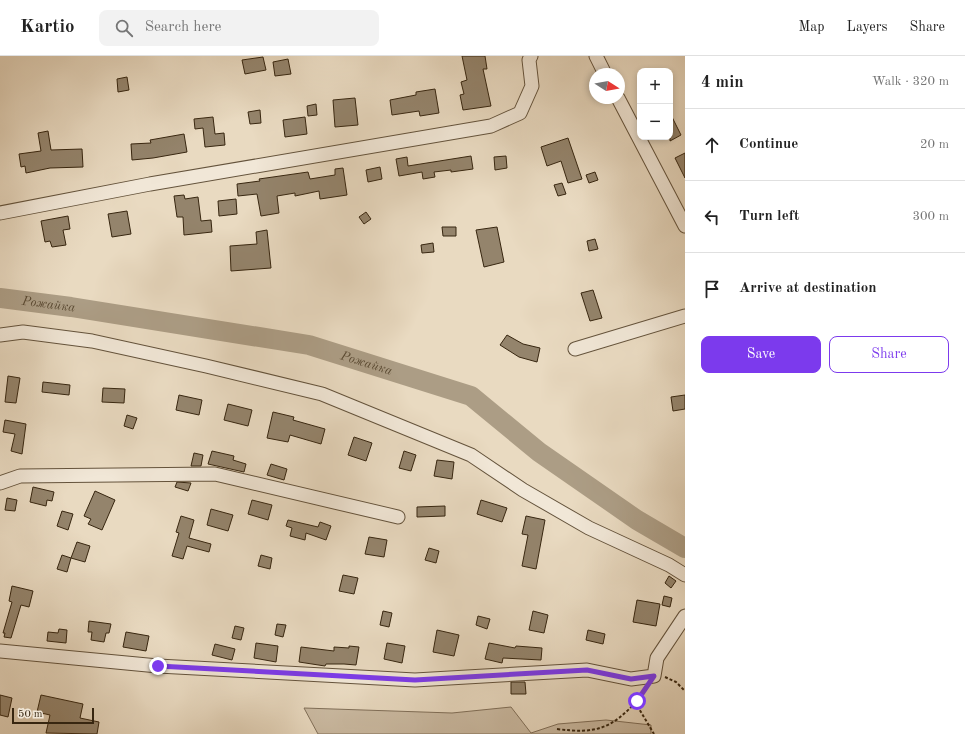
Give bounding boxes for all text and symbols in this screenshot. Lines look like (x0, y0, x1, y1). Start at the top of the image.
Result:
search box (99, 10, 379, 46)
icon: search (113, 17, 135, 39)
text: Kartio (20, 18, 75, 37)
text: Search here (145, 20, 221, 35)
text: Map (799, 20, 825, 34)
text: Layers (847, 20, 888, 34)
text: Share (910, 20, 945, 34)
north arrow (589, 68, 625, 104)
map controls (637, 68, 673, 140)
button: + (637, 68, 673, 104)
text: 4 min (701, 74, 744, 91)
text: Walk · 320 m (872, 75, 949, 88)
button: − (637, 104, 673, 140)
icon: ahead (701, 134, 723, 156)
text: Continue (739, 137, 798, 152)
text: 20 m (920, 138, 949, 151)
icon: left (701, 206, 723, 228)
text: Turn left (739, 209, 799, 224)
text: 300 m (912, 210, 949, 223)
icon: arrive (701, 278, 723, 300)
text: Arrive at destination (739, 281, 877, 296)
water label: Рожайка (20, 294, 76, 314)
button: Save (701, 336, 821, 373)
button: Share (829, 336, 949, 373)
water label: Рожайка (338, 349, 394, 377)
route end (149, 657, 167, 675)
route start (628, 692, 646, 710)
scale bar (12, 706, 94, 725)
text: 50 m (18, 709, 43, 720)

